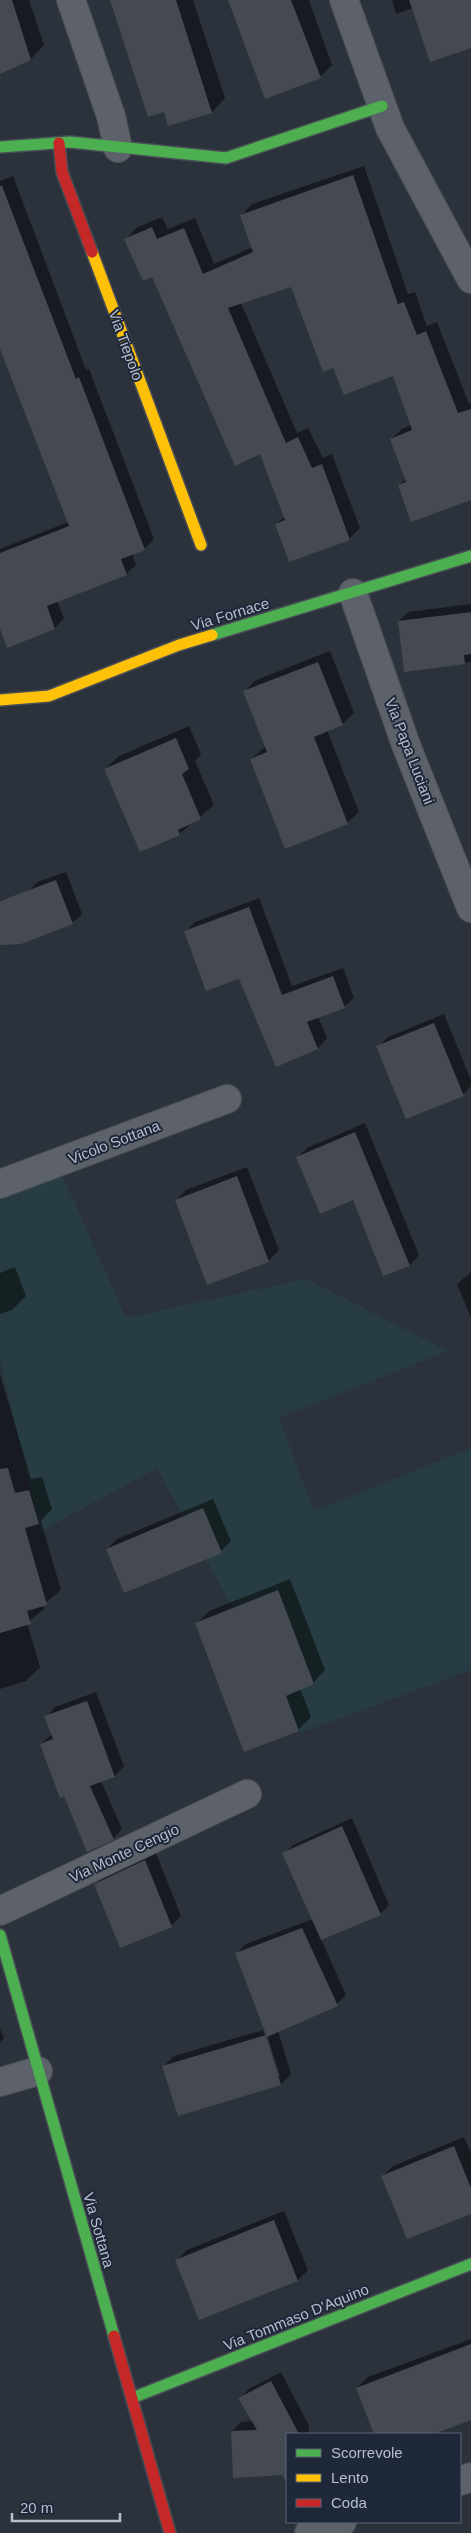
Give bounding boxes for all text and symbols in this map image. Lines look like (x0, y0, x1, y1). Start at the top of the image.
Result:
street label: Via Tiepolo (105, 307, 147, 383)
street label: Via Fornace (189, 594, 271, 634)
street label: Via Papa Luciani (382, 696, 438, 806)
street label: Vicolo Sottana (66, 1117, 163, 1167)
street label: Via Monte Cengio (66, 1820, 182, 1886)
street label: Via Sottana (80, 2191, 118, 2270)
street label: Via Tommaso D'Aquino (221, 2280, 371, 2354)
legend (286, 2433, 461, 2523)
text: Scorrevole (331, 2444, 403, 2461)
text: Lento (331, 2469, 369, 2486)
scale bar (12, 2490, 120, 2522)
text: Coda (331, 2494, 368, 2511)
text: 20 m (20, 2499, 53, 2516)

